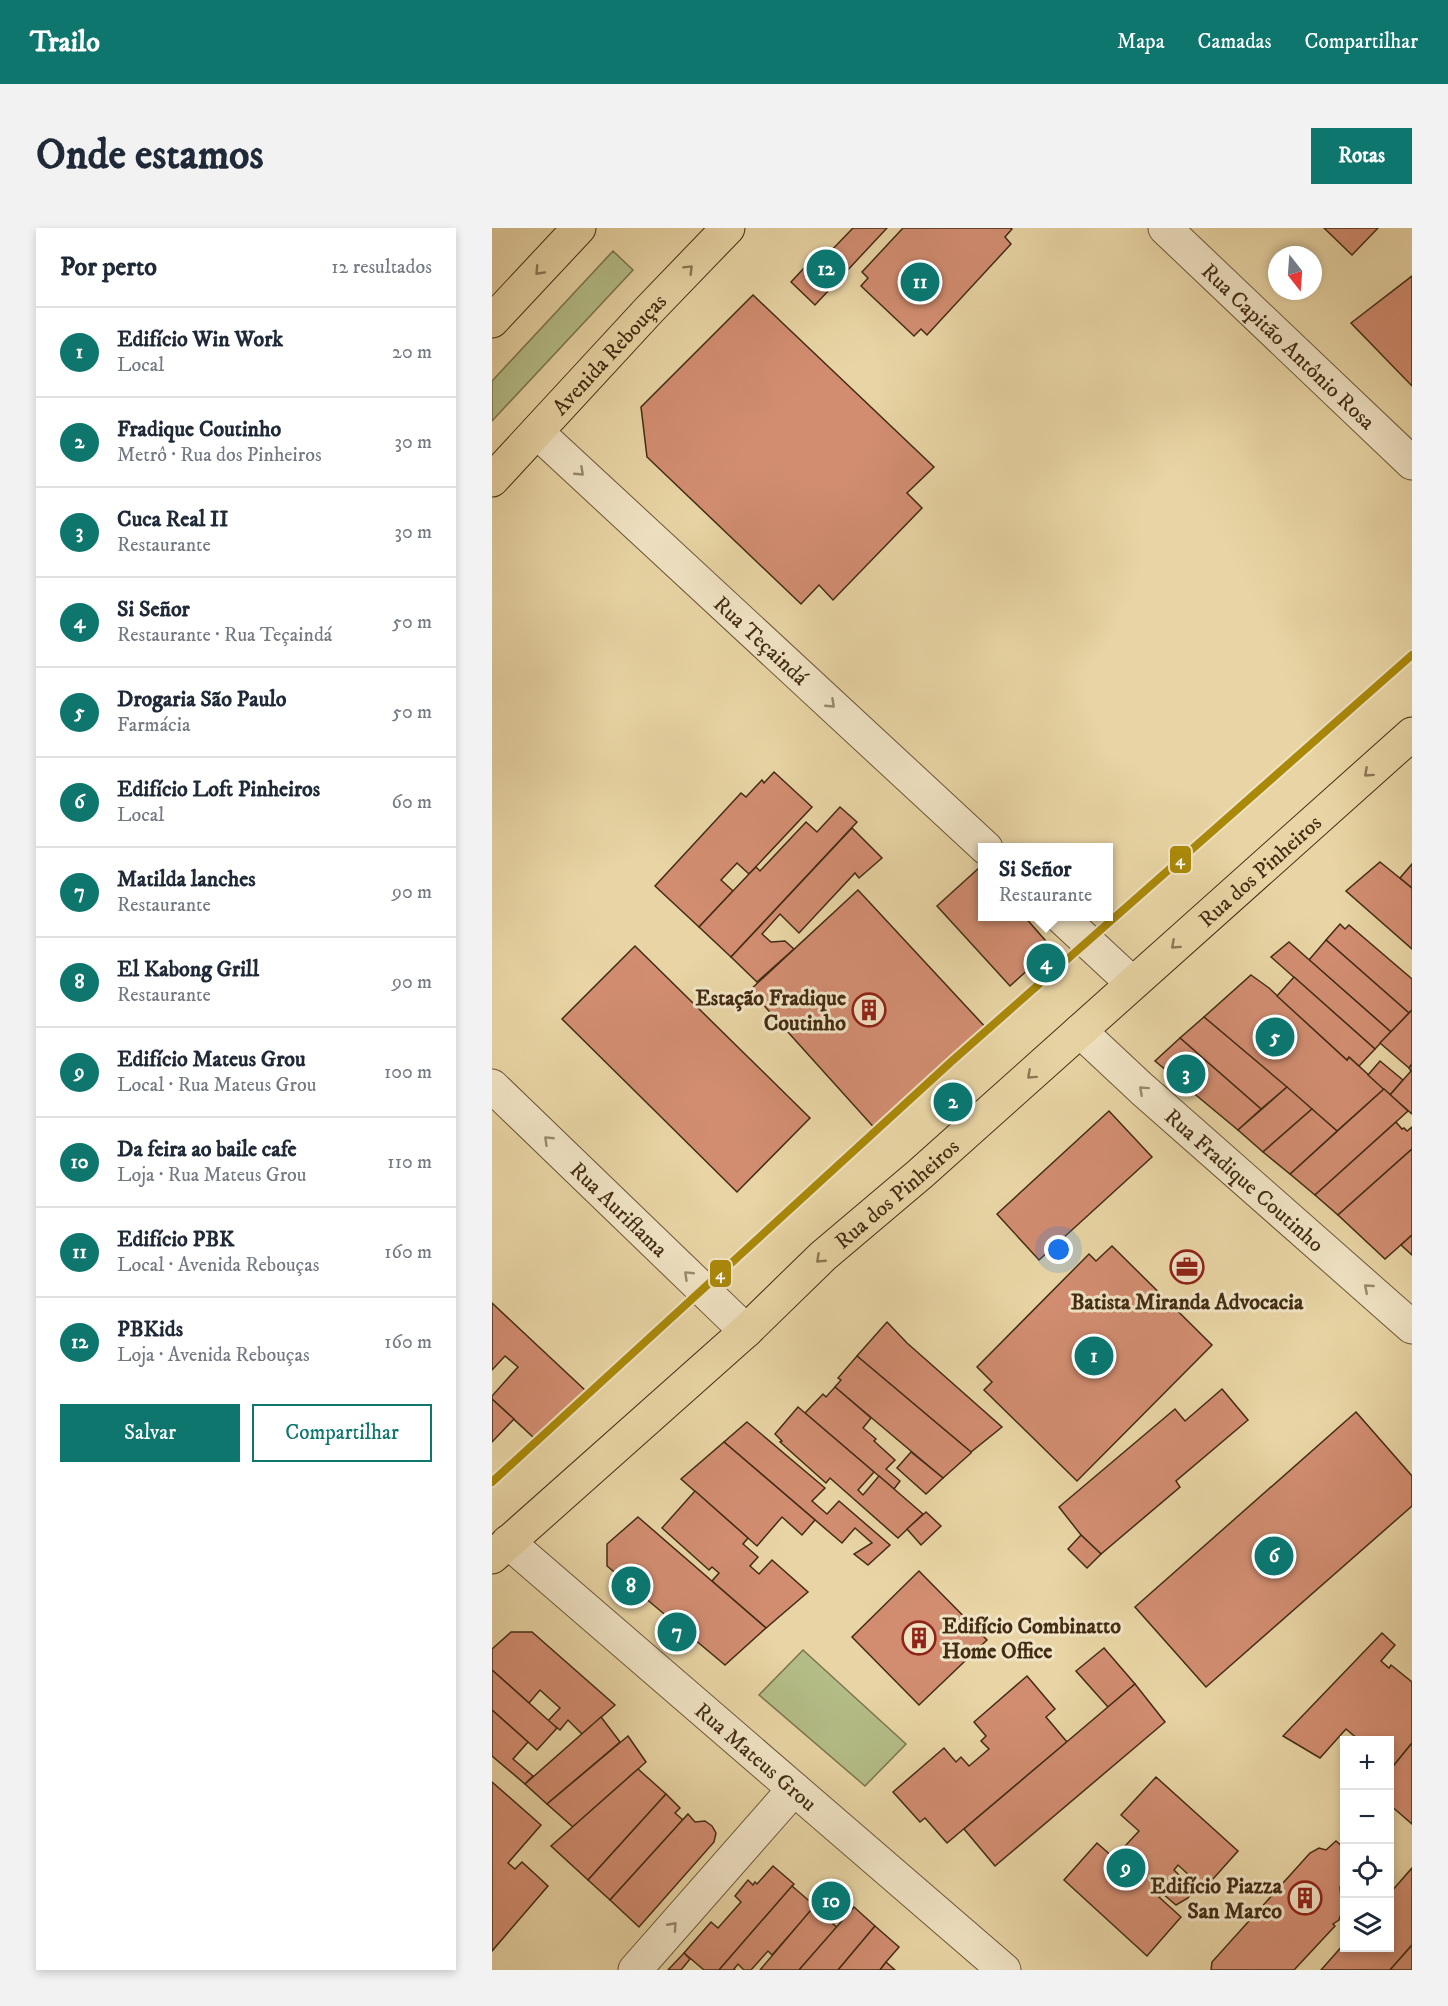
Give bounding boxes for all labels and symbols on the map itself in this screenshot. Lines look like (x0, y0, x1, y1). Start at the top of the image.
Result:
pin: 12 (806, 246, 846, 291)
north arrow (1268, 246, 1322, 300)
street label: Rua Capitão Antônio Rosa (1195, 258, 1381, 436)
pin: 11 (900, 260, 940, 304)
one-way arrow (535, 264, 546, 274)
one-way arrow (682, 265, 693, 276)
street label: Avenida Rebouças (547, 288, 673, 421)
one-way arrow (574, 465, 584, 476)
street label: Rua Teçaindá (708, 591, 814, 692)
one-way arrow (824, 697, 835, 708)
one-way arrow (1364, 766, 1375, 777)
street label: Rua dos Pinheiros (1194, 810, 1328, 933)
line badge: 4 (1169, 845, 1192, 874)
text: 4 (1174, 850, 1185, 870)
one-way arrow (1172, 938, 1182, 949)
pin: 4 (1026, 940, 1066, 986)
place label: Estação Fradique Coutinho (695, 985, 846, 1037)
building icon: Estação Fradique Coutinho (851, 992, 887, 1028)
pin: 5 (1256, 1014, 1294, 1060)
pin: 3 (1166, 1052, 1206, 1096)
one-way arrow (1027, 1068, 1037, 1079)
pin: 2 (934, 1080, 972, 1124)
one-way arrow (1139, 1086, 1150, 1097)
street label: Rua Fradique Coutinho (1159, 1103, 1329, 1258)
street label: Rua dos Pinheiros (830, 1134, 965, 1255)
one-way arrow (544, 1136, 554, 1147)
street label: Rua Auriflama (564, 1157, 673, 1264)
your location (1044, 1235, 1073, 1264)
office icon: Batista Miranda Advocacia (1169, 1249, 1205, 1285)
one-way arrow (817, 1251, 828, 1262)
line badge: 4 (709, 1259, 732, 1288)
text: 4 (714, 1264, 725, 1284)
one-way arrow (685, 1272, 696, 1283)
one-way arrow (1364, 1284, 1375, 1295)
place label: Batista Miranda Advocacia (1071, 1289, 1304, 1316)
pin: 1 (1074, 1334, 1114, 1378)
pin: 6 (1254, 1534, 1294, 1578)
pin: 8 (612, 1564, 650, 1608)
pin: 7 (658, 1610, 696, 1654)
place label: Edifício Combinatto Home Office (942, 1613, 1121, 1665)
building icon: Edifício Combinatto Home Office (901, 1620, 937, 1656)
street label: Rua Mateus Grou (689, 1697, 822, 1817)
pin: 9 (1106, 1846, 1146, 1890)
place label: Edifício Piazza San Marco (1150, 1873, 1283, 1925)
pin: 10 (812, 1878, 850, 1924)
building icon: Edifício Piazza San Marco (1287, 1880, 1323, 1916)
one-way arrow (666, 1922, 677, 1933)

